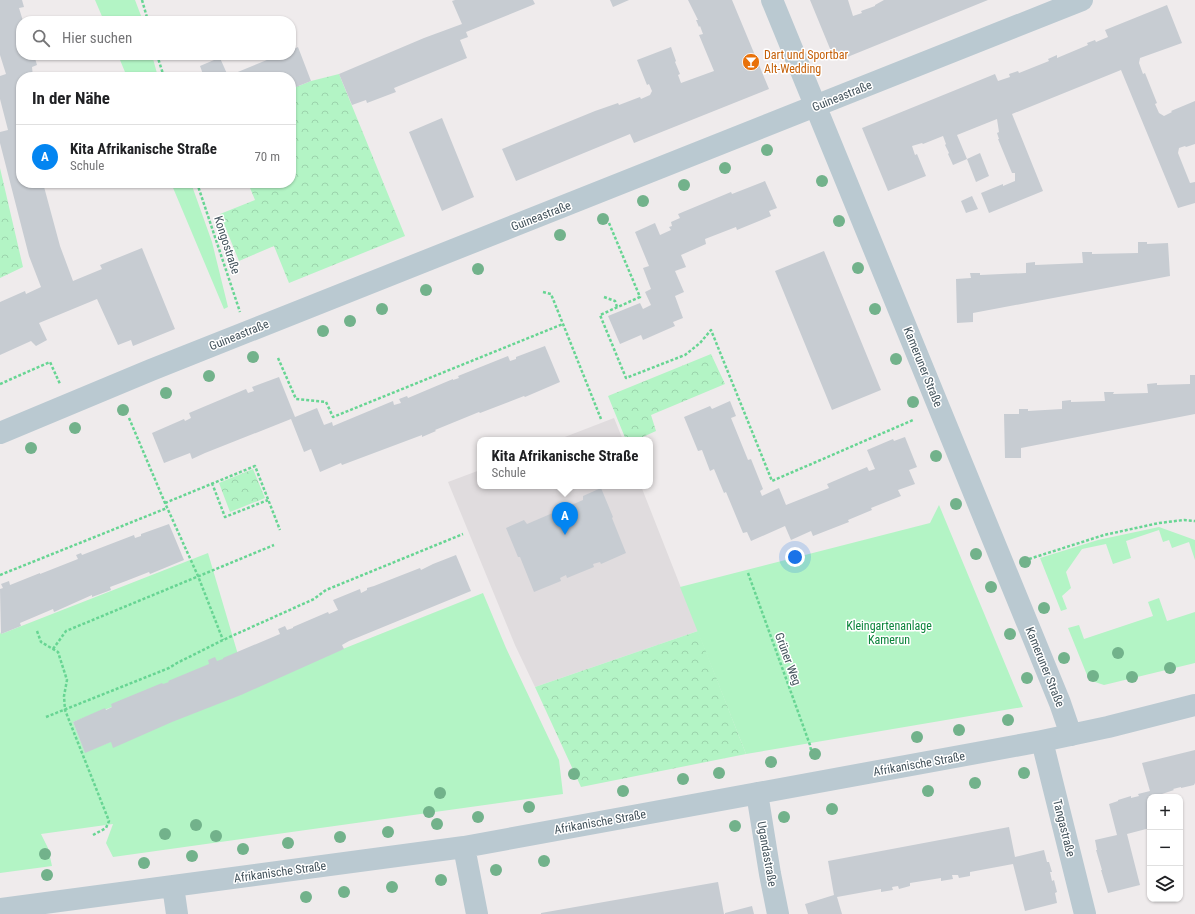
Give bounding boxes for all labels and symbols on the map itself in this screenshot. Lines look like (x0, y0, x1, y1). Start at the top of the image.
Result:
place label: Dart und Sportbar Alt-Wedding (764, 48, 849, 76)
bar icon: Dart und Sportbar Alt-Wedding (741, 52, 761, 72)
street label: Guineastraße (810, 78, 874, 114)
street label: Guineastraße (509, 198, 573, 234)
street label: Kongostraße (211, 214, 243, 276)
street label: Guineastraße (207, 317, 271, 353)
street label: Kameruner Straße (901, 325, 946, 409)
pin: A (552, 502, 578, 535)
your location (785, 547, 805, 567)
park label: Kleingartenanlage Kamerun (846, 619, 932, 647)
street label: Kameruner Straße (1023, 625, 1068, 709)
street label: Grüner Weg (772, 631, 804, 687)
street label: Afrikanische Straße (872, 749, 966, 779)
street label: Tangastraße (1050, 798, 1078, 859)
street label: Afrikanische Straße (553, 807, 647, 837)
street label: Ugandastraße (754, 820, 780, 888)
street label: Afrikanische Straße (233, 859, 327, 885)

